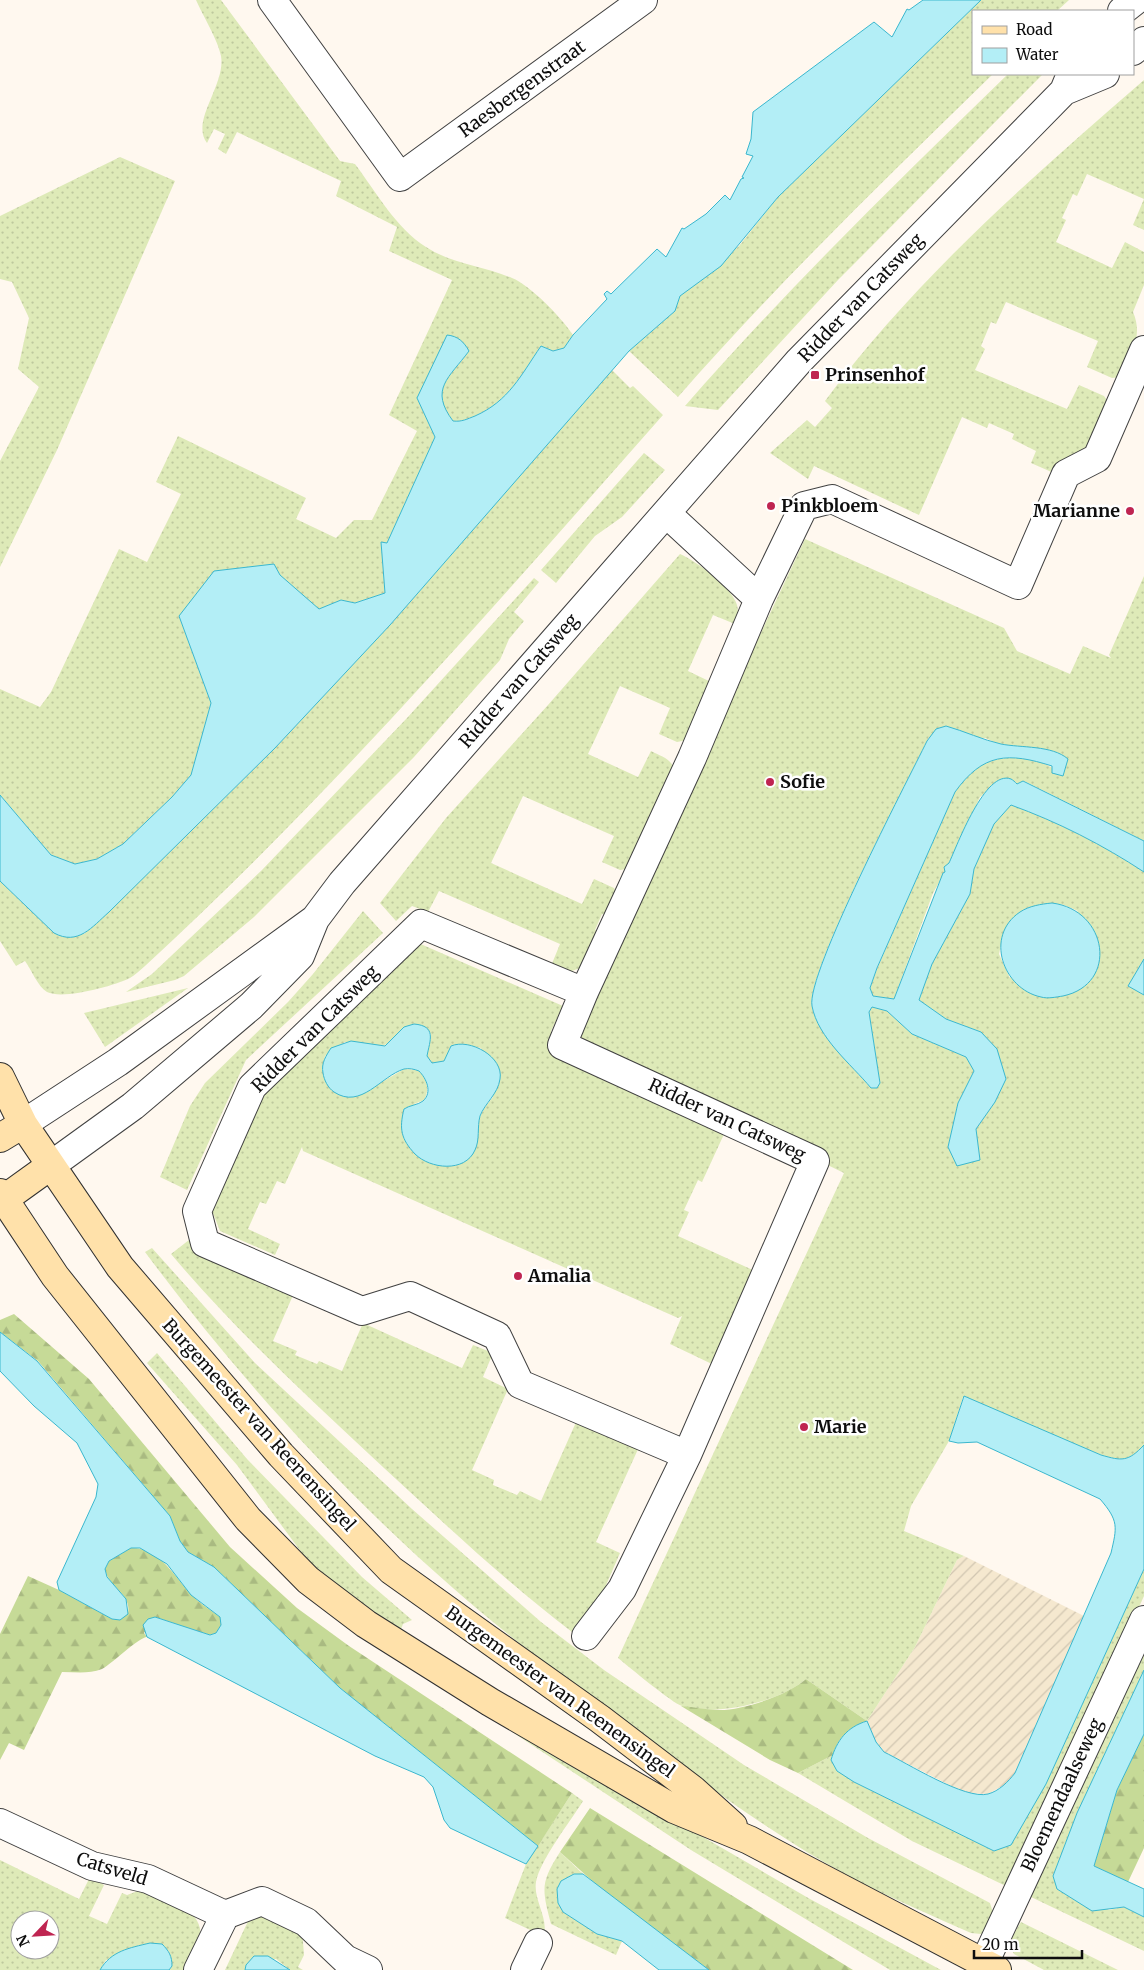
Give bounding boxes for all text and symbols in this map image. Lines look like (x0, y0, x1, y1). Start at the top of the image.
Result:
legend (972, 10, 1134, 75)
text: Road (1016, 20, 1052, 39)
street label: Raesbergenstraat (454, 35, 590, 142)
text: Water (1015, 45, 1059, 64)
street label: Ridder van Catsweg (793, 228, 928, 367)
place label: Prinsenhof (825, 363, 925, 386)
marker: Prinsenhof (809, 369, 821, 381)
place label: Pinkbloem (781, 494, 878, 517)
place label: Marianne (1033, 499, 1120, 522)
marker: Pinkbloem (765, 500, 777, 512)
marker: Marianne (1124, 505, 1136, 517)
street label: Ridder van Catsweg (454, 609, 583, 753)
place label: Sofie (780, 770, 825, 793)
marker: Sofie (764, 776, 776, 788)
street label: Ridder van Catsweg (246, 960, 383, 1097)
street label: Ridder van Catsweg (645, 1073, 810, 1166)
place label: Amalia (527, 1264, 591, 1287)
marker: Amalia (512, 1270, 524, 1282)
street label: Burgemeester van Reenensingel (158, 1314, 361, 1536)
place label: Marie (814, 1415, 867, 1438)
marker: Marie (798, 1421, 810, 1433)
street label: Burgemeester van Reenensingel (441, 1601, 680, 1783)
street label: Bloemendaalseweg (1016, 1714, 1107, 1875)
street label: Catsveld (74, 1847, 151, 1890)
north arrow (10, 1910, 60, 1960)
scale bar (974, 1928, 1082, 1960)
text: N (13, 1932, 34, 1949)
text: 20 m (982, 1935, 1019, 1954)

